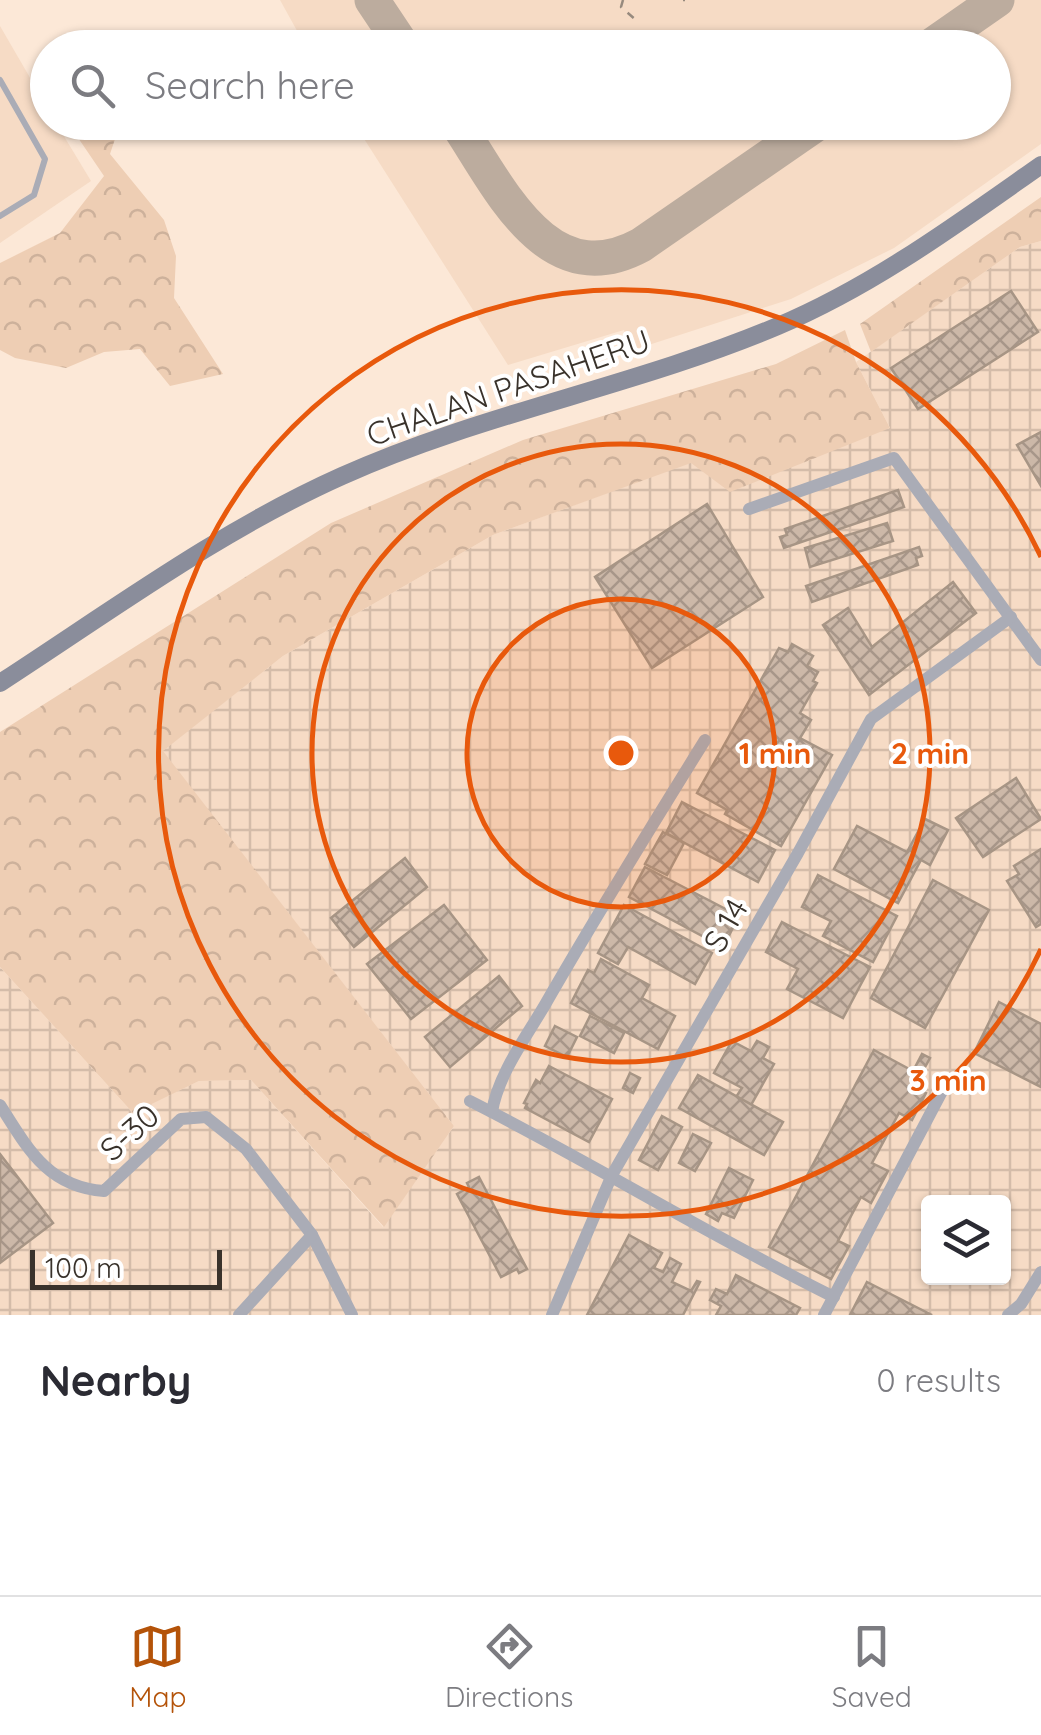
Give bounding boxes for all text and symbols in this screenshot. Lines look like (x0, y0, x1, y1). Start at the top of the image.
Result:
search box (30, 30, 1011, 140)
icon: search (65, 58, 120, 113)
text: Search here (145, 61, 355, 109)
street label: CHALAN PASAHERU (361, 320, 655, 454)
text: 1 min (739, 734, 811, 772)
text: 2 min (891, 734, 969, 772)
centre of rings (603, 735, 639, 771)
street label: S 14 (694, 891, 756, 959)
text: 3 min (909, 1061, 987, 1099)
street label: S-30 (91, 1095, 167, 1169)
map controls (921, 1195, 1011, 1285)
button: layers (921, 1195, 1011, 1285)
scale bar (30, 1245, 222, 1290)
text: 100 m (45, 1250, 122, 1285)
text: Nearby (40, 1354, 191, 1407)
text: 0 results (877, 1360, 1001, 1400)
tab: Map (129, 1619, 186, 1714)
tab: Directions (445, 1619, 573, 1714)
tab: Saved (832, 1619, 912, 1714)

